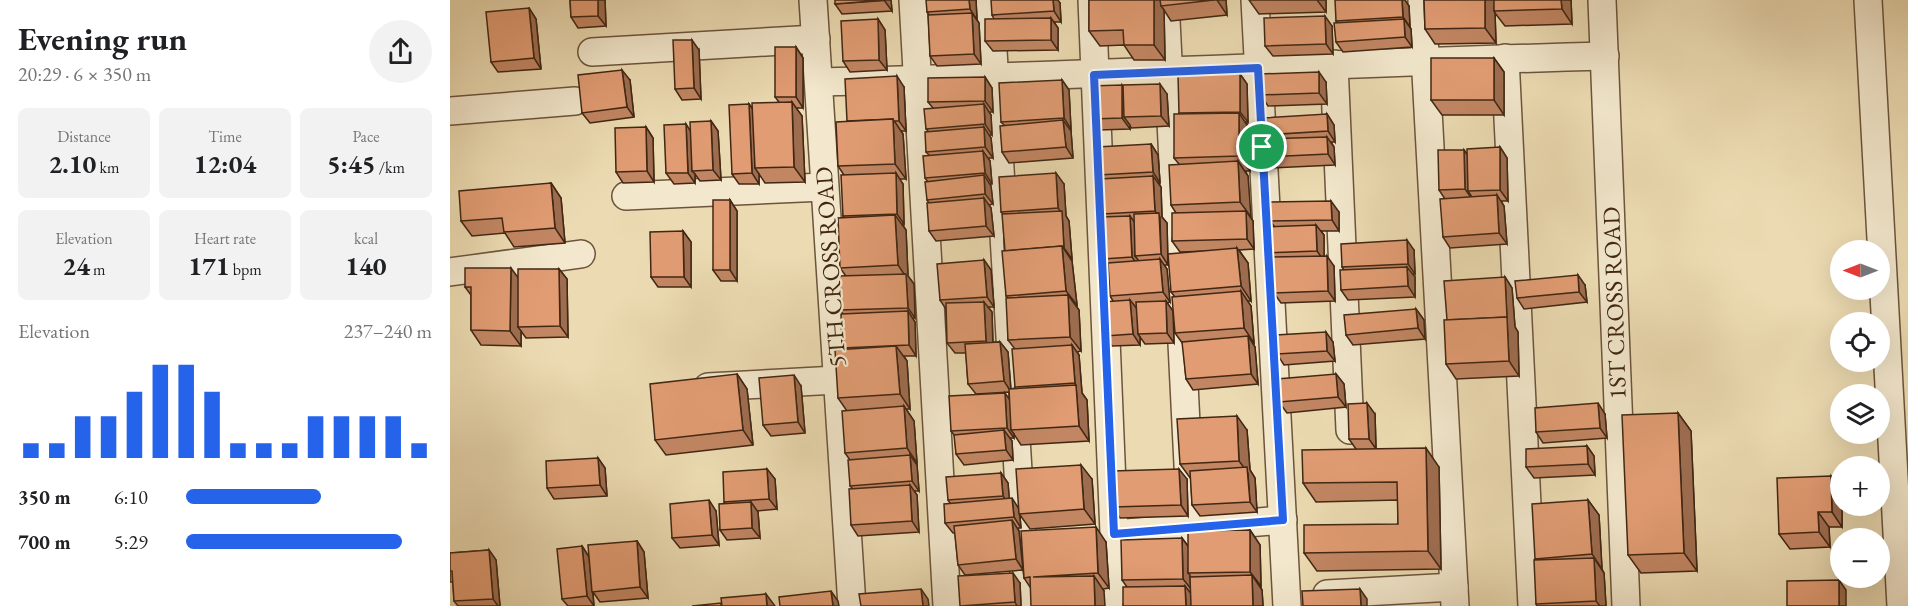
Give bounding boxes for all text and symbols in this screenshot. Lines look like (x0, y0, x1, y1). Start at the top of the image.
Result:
text: Evening run (18, 17, 187, 60)
button: share (369, 20, 432, 83)
text: 20:29 · 6 × 350 m (18, 61, 151, 87)
pin (1236, 121, 1287, 172)
text: Distance (57, 126, 111, 147)
text: Time (208, 126, 242, 147)
text: Pace (353, 126, 379, 147)
icon: arrive (1245, 130, 1278, 163)
text: 2.10 (49, 147, 96, 181)
text: 12:04 (194, 147, 256, 181)
text: 5:45 (327, 147, 376, 181)
text: km (96, 157, 119, 178)
text: /km (376, 157, 405, 178)
street label: 5TH CROSS ROAD (808, 166, 852, 368)
street label: 1ST CROSS ROAD (1595, 206, 1633, 400)
text: Elevation (55, 228, 113, 249)
text: Heart rate (194, 228, 256, 249)
text: kcal (354, 228, 378, 249)
north arrow (1830, 240, 1890, 300)
map controls (1830, 240, 1890, 588)
text: 24 (62, 249, 90, 283)
text: 171 (188, 249, 230, 283)
text: 140 (345, 249, 387, 283)
text: m (90, 259, 106, 280)
text: bpm (230, 259, 262, 280)
button: locate (1830, 312, 1890, 372)
text: Elevation (18, 318, 90, 344)
text: 237–240 m (344, 318, 432, 344)
button: layers (1830, 384, 1890, 444)
button: + (1830, 456, 1890, 516)
text: 350 m (18, 484, 71, 510)
text: 6:10 (114, 484, 148, 510)
button: − (1830, 528, 1890, 588)
text: 700 m (18, 529, 71, 555)
text: 5:29 (114, 529, 148, 555)

